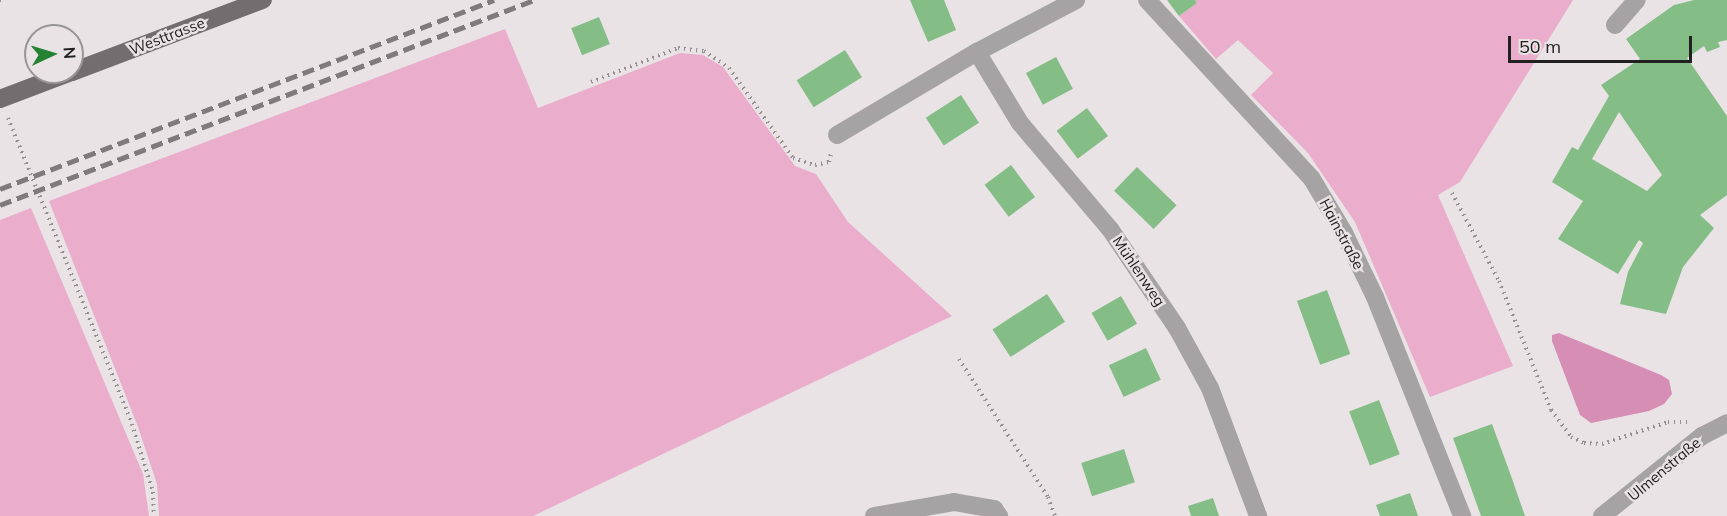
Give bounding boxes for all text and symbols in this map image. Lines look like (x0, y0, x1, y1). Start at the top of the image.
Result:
street label: Westtrasse (127, 13, 207, 59)
north arrow (24, 24, 84, 84)
scale bar (1511, 24, 1696, 62)
text: 50 m (1519, 35, 1561, 58)
text: N (60, 46, 80, 60)
street label: Hainstraße (1316, 196, 1368, 272)
street label: Mühlenweg (1109, 232, 1169, 310)
street label: Ulmenstraße (1624, 433, 1704, 505)

